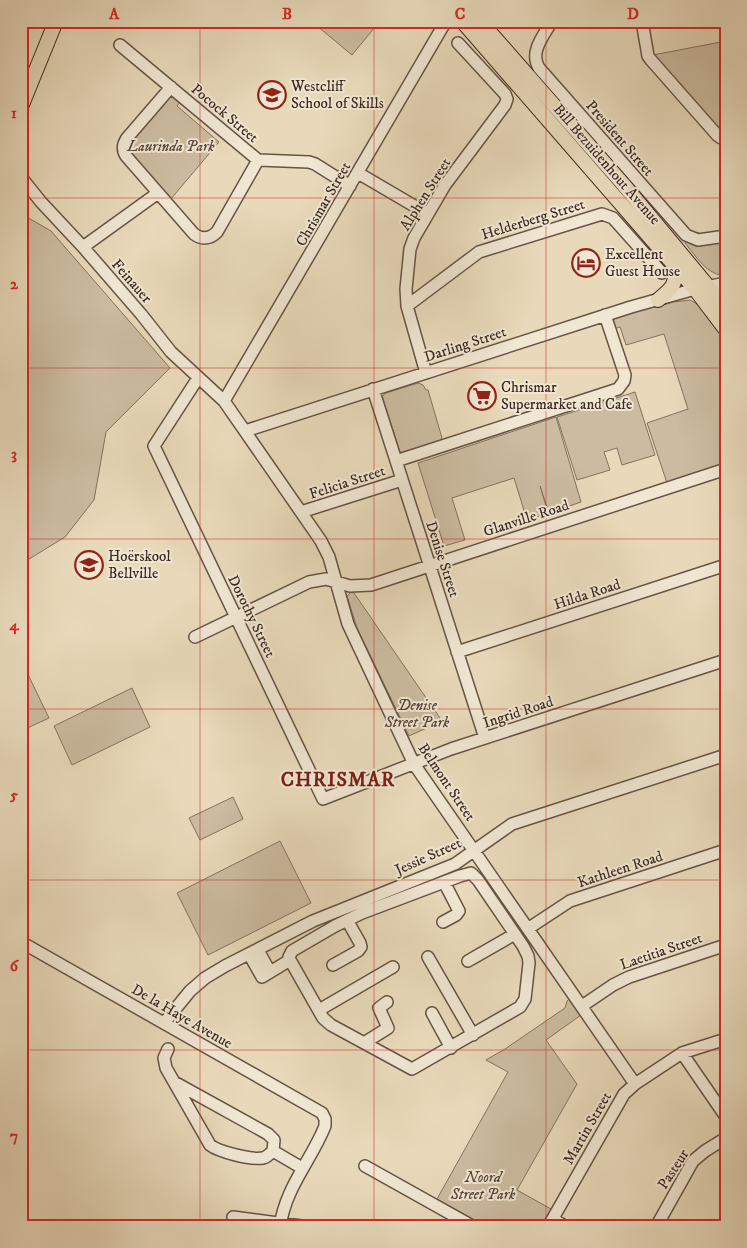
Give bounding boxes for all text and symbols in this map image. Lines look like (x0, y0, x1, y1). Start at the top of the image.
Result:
text: A (108, 4, 120, 24)
text: B (282, 4, 292, 24)
text: C (455, 4, 465, 24)
text: D (627, 4, 639, 24)
place label: Westcliff School of Skills (290, 77, 384, 113)
street label: Pocock Street (187, 80, 262, 147)
school or university icon: Westcliff School of Skills (257, 80, 287, 110)
street label: President Street (582, 96, 658, 180)
street label: Bill Bezuidenhout Avenue (549, 100, 664, 229)
text: 1 (11, 103, 17, 123)
park label: Laurinda Park (126, 137, 215, 156)
street label: Alphen Street (396, 154, 455, 234)
street label: Chrismar Street (292, 159, 355, 250)
street label: Helderberg Street (479, 195, 587, 244)
place label: Excellent Guest House (605, 245, 680, 281)
hotel icon: Excellent Guest House (571, 248, 601, 278)
street label: Feinauer (107, 255, 156, 308)
text: 2 (10, 274, 19, 294)
street label: Darling Street (422, 322, 509, 367)
place label: Chrismar Supermarket and Cafe (501, 378, 632, 414)
supermarket icon: Chrismar Supermarket and Cafe (467, 381, 497, 411)
text: 3 (11, 444, 17, 464)
street label: Felicia Street (307, 461, 388, 504)
street label: Glanville Road (481, 496, 572, 541)
street label: Denise Street (421, 519, 464, 600)
place label: Hoërskool Bellville (108, 547, 171, 583)
school or university icon: Hoërskool Bellville (74, 550, 104, 580)
street label: Dorothy Street (223, 572, 280, 661)
street label: Hilda Road (551, 575, 623, 614)
text: 4 (8, 615, 19, 635)
street label: Ingrid Road (481, 692, 556, 733)
park label: Denise Street Park (384, 696, 450, 732)
street label: Belmont Street (414, 740, 480, 825)
district label: CHRISMAR (281, 768, 395, 793)
text: 5 (9, 785, 18, 805)
street label: Jessie Street (390, 833, 465, 880)
street label: Kathleen Road (575, 847, 666, 892)
street label: Laetitia Street (618, 928, 705, 974)
text: 6 (10, 956, 20, 976)
street label: De la Haye Avenue (128, 980, 236, 1053)
street label: Martin Street (559, 1088, 616, 1168)
text: 7 (10, 1126, 18, 1146)
street label: Pasteur (653, 1145, 694, 1193)
park label: Noord Street Park (450, 1168, 516, 1204)

